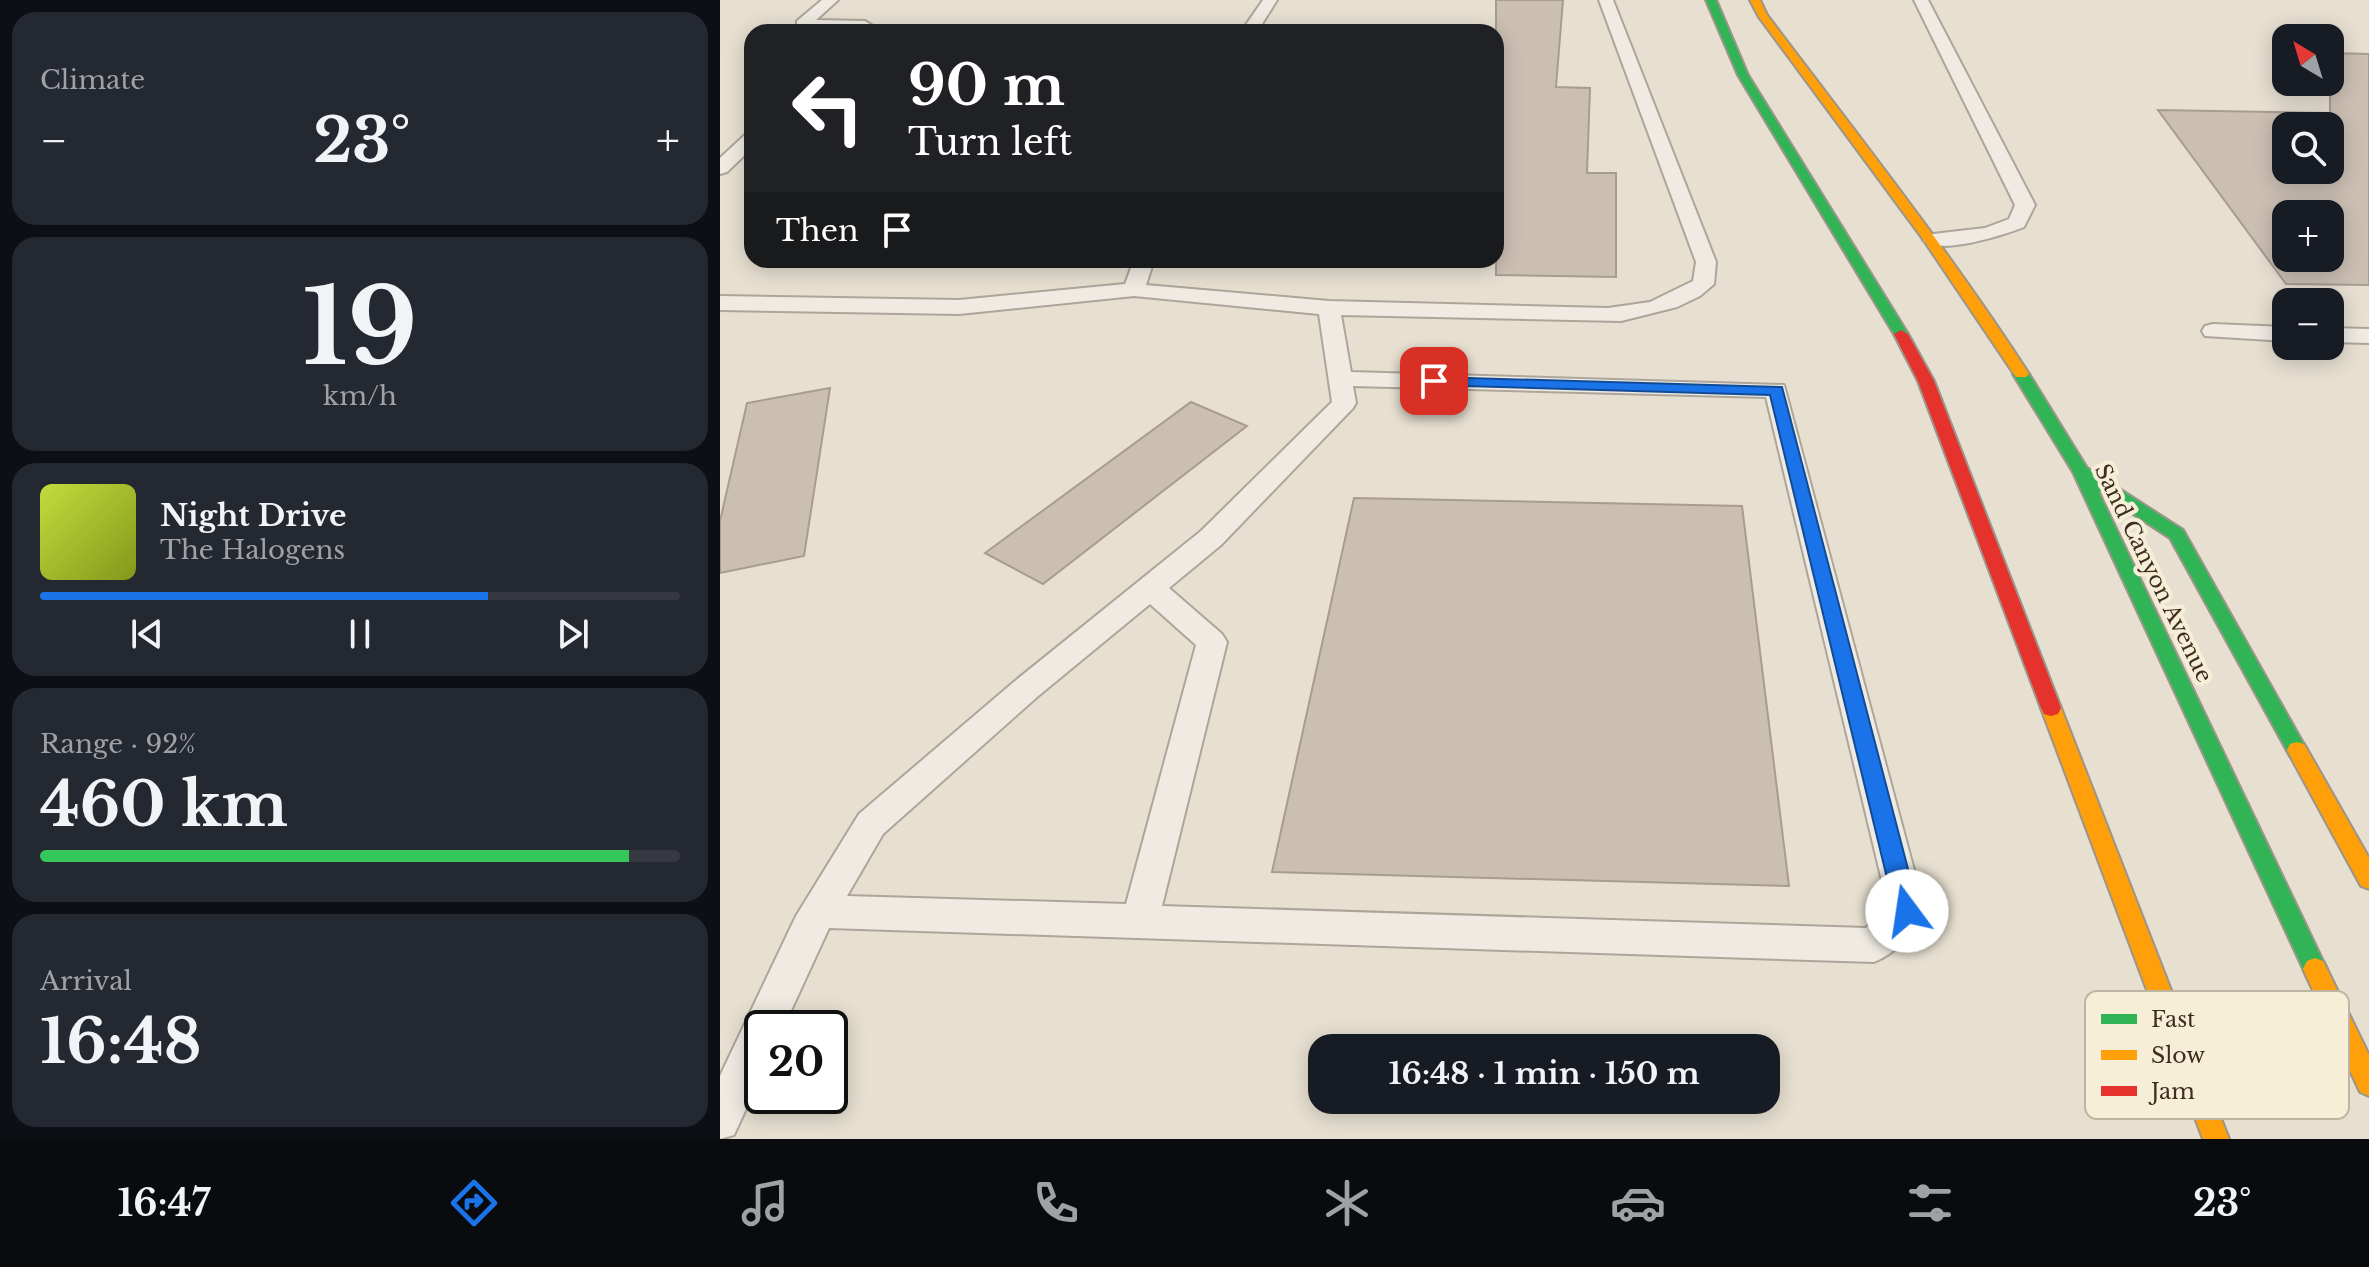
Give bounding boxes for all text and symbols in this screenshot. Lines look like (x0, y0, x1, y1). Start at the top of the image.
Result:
north arrow (2272, 24, 2344, 96)
map controls (2272, 24, 2344, 360)
text: 90 m (908, 51, 1065, 120)
icon: left (776, 56, 880, 160)
text: Climate (40, 64, 145, 96)
text: 23° (313, 104, 411, 178)
button: search (2272, 112, 2344, 184)
text: − (40, 113, 68, 168)
text: + (656, 113, 680, 168)
text: Turn left (908, 120, 1072, 165)
button: + (2272, 200, 2344, 272)
icon: arrive (875, 208, 919, 252)
text: Then (776, 212, 859, 249)
text: 19 (302, 263, 418, 392)
button: − (2272, 288, 2344, 360)
pin (1400, 347, 1468, 415)
icon: arrive (1412, 359, 1456, 403)
text: km/h (323, 380, 397, 412)
street label: Sand Canyon Avenue (2089, 460, 2218, 687)
text: Night Drive (160, 497, 346, 534)
text: The Halogens (160, 534, 345, 566)
icon: previous (125, 612, 169, 656)
icon: pause (338, 612, 382, 656)
icon: next (551, 612, 595, 656)
text: Range · 92% (40, 728, 196, 760)
text: 460 km (40, 768, 288, 842)
position arrow (1865, 869, 1949, 953)
text: Arrival (40, 965, 132, 997)
legend (2085, 991, 2349, 1119)
text: 16:48 (40, 1005, 202, 1079)
text: Fast (2151, 1006, 2196, 1033)
speed limit sign: 20 (744, 1010, 848, 1114)
text: Slow (2151, 1042, 2205, 1069)
text: 16:48 · 1 min · 150 m (1388, 1055, 1700, 1092)
text: Jam (2148, 1078, 2195, 1105)
icon: directions (446, 1175, 502, 1231)
icon: music (737, 1175, 793, 1231)
icon: phone (1028, 1175, 1084, 1231)
icon: climate (1319, 1175, 1375, 1231)
icon: car (1610, 1175, 1666, 1231)
icon: filters (1902, 1175, 1958, 1231)
text: 16:47 (118, 1181, 210, 1226)
text: 23° (2193, 1181, 2251, 1226)

